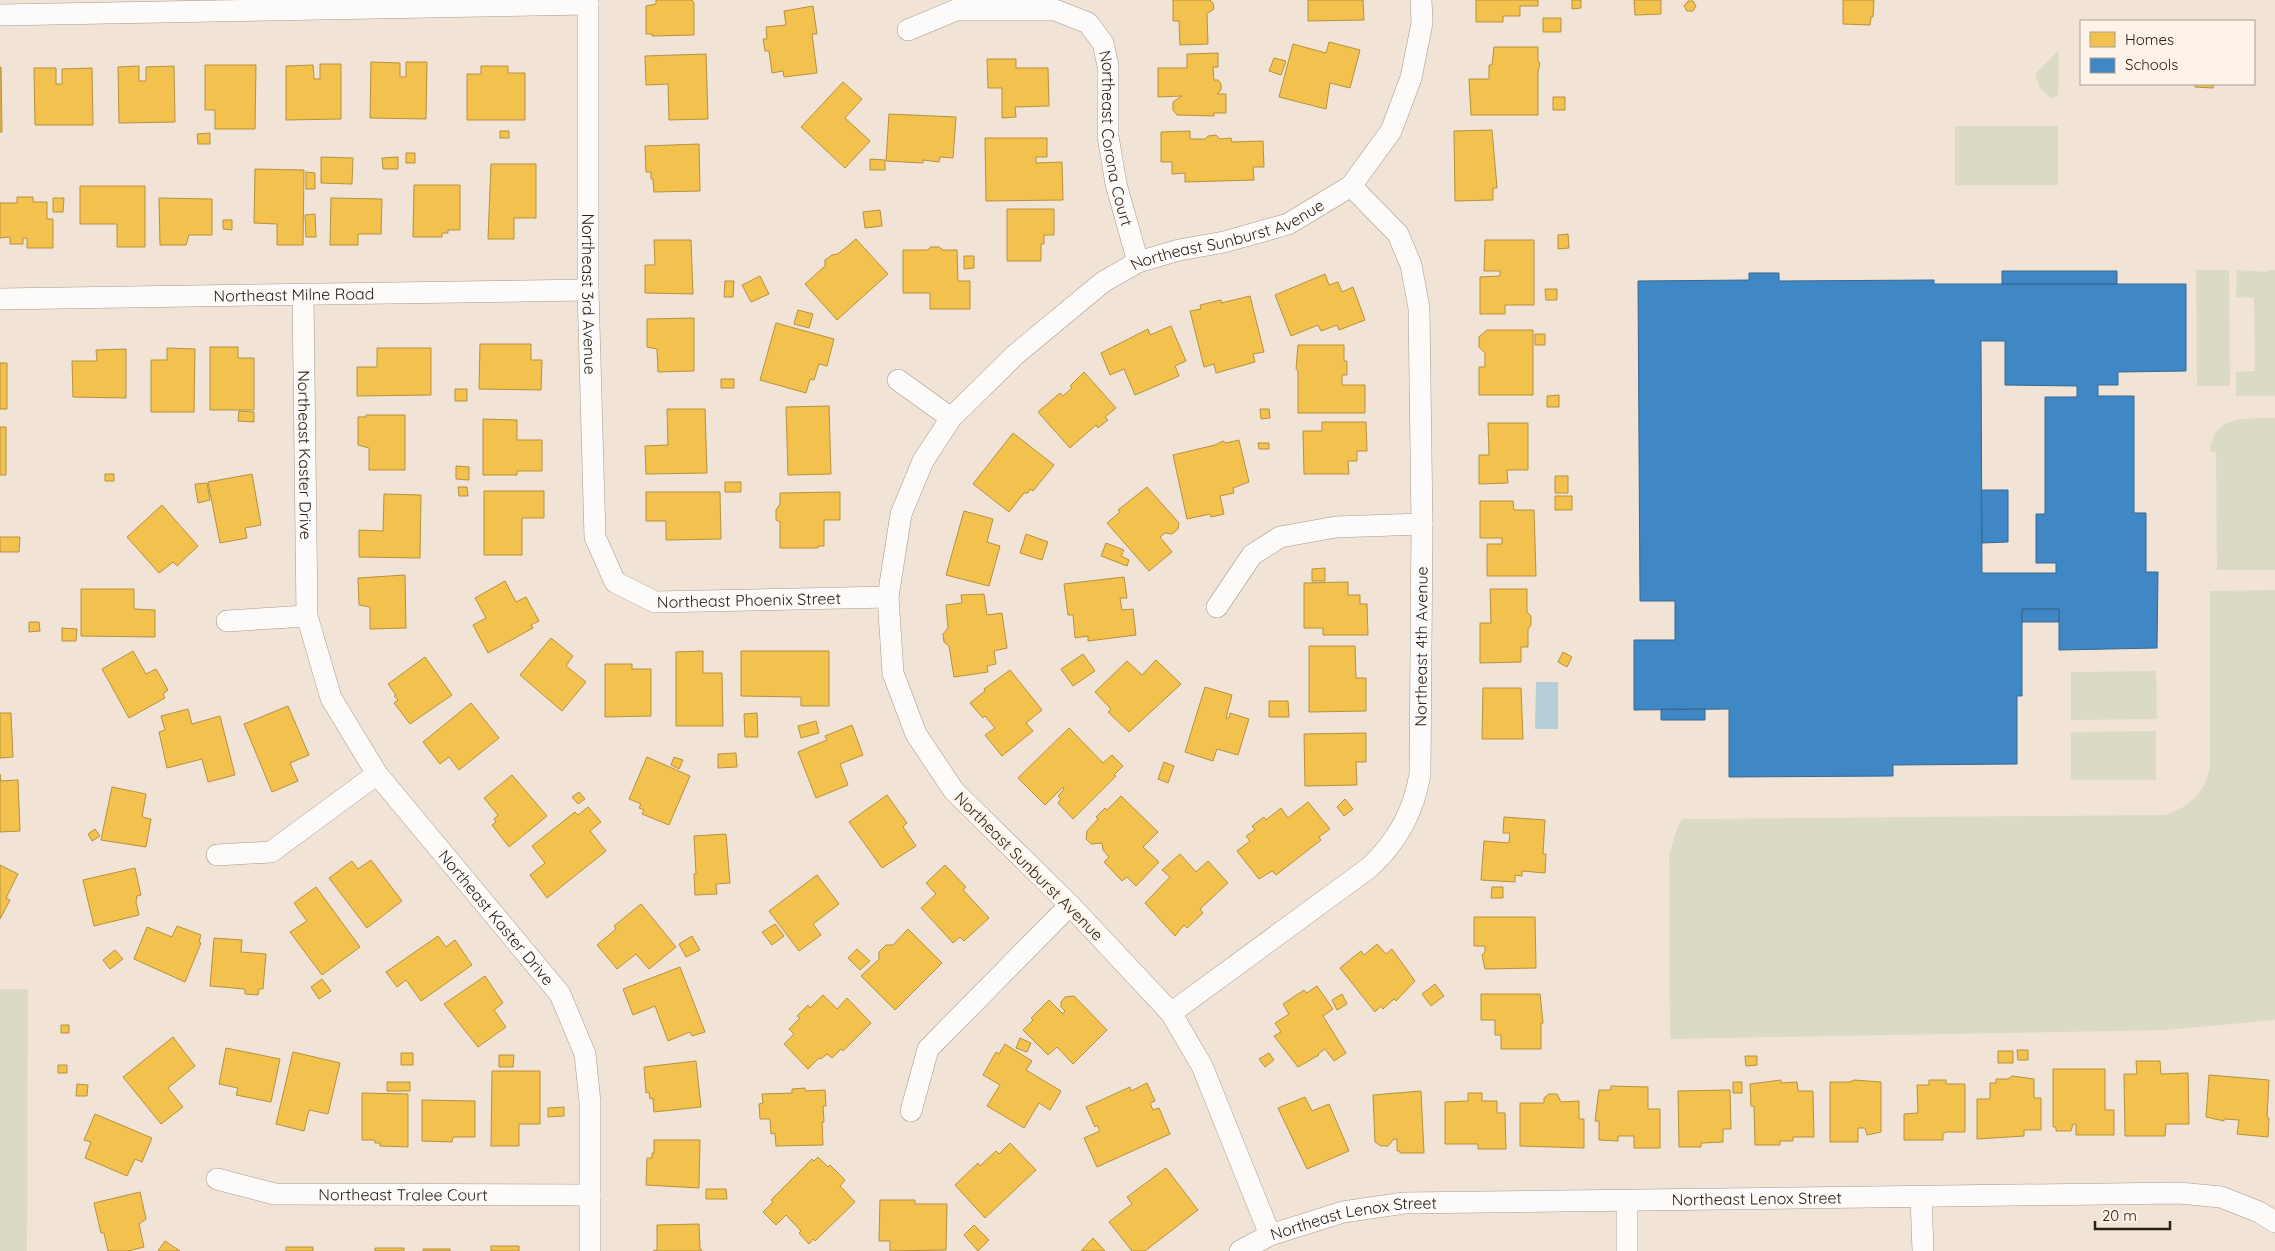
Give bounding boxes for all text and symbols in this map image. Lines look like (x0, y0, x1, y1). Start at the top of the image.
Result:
legend (2080, 20, 2255, 85)
text: Homes (2125, 30, 2174, 49)
street label: Northeast Corona Court (1095, 48, 1137, 228)
text: Schools (2125, 55, 2178, 74)
street label: Northeast Sunburst Avenue (1127, 195, 1328, 274)
street label: Northeast 3rd Avenue (578, 213, 600, 375)
street label: Northeast Milne Road (213, 283, 375, 306)
street label: Northeast Kaster Drive (294, 370, 316, 540)
street label: Northeast 4th Avenue (1410, 566, 1432, 727)
street label: Northeast Phoenix Street (657, 588, 841, 612)
street label: Northeast Sunburst Avenue (950, 787, 1108, 945)
street label: Northeast Kaster Drive (434, 846, 558, 989)
street label: Northeast Tralee Court (318, 1184, 488, 1205)
street label: Northeast Lenox Street (1671, 1187, 1842, 1210)
street label: Northeast Lenox Street (1268, 1193, 1437, 1244)
scale bar (2095, 1198, 2170, 1230)
text: 20 m (2102, 1206, 2137, 1225)

